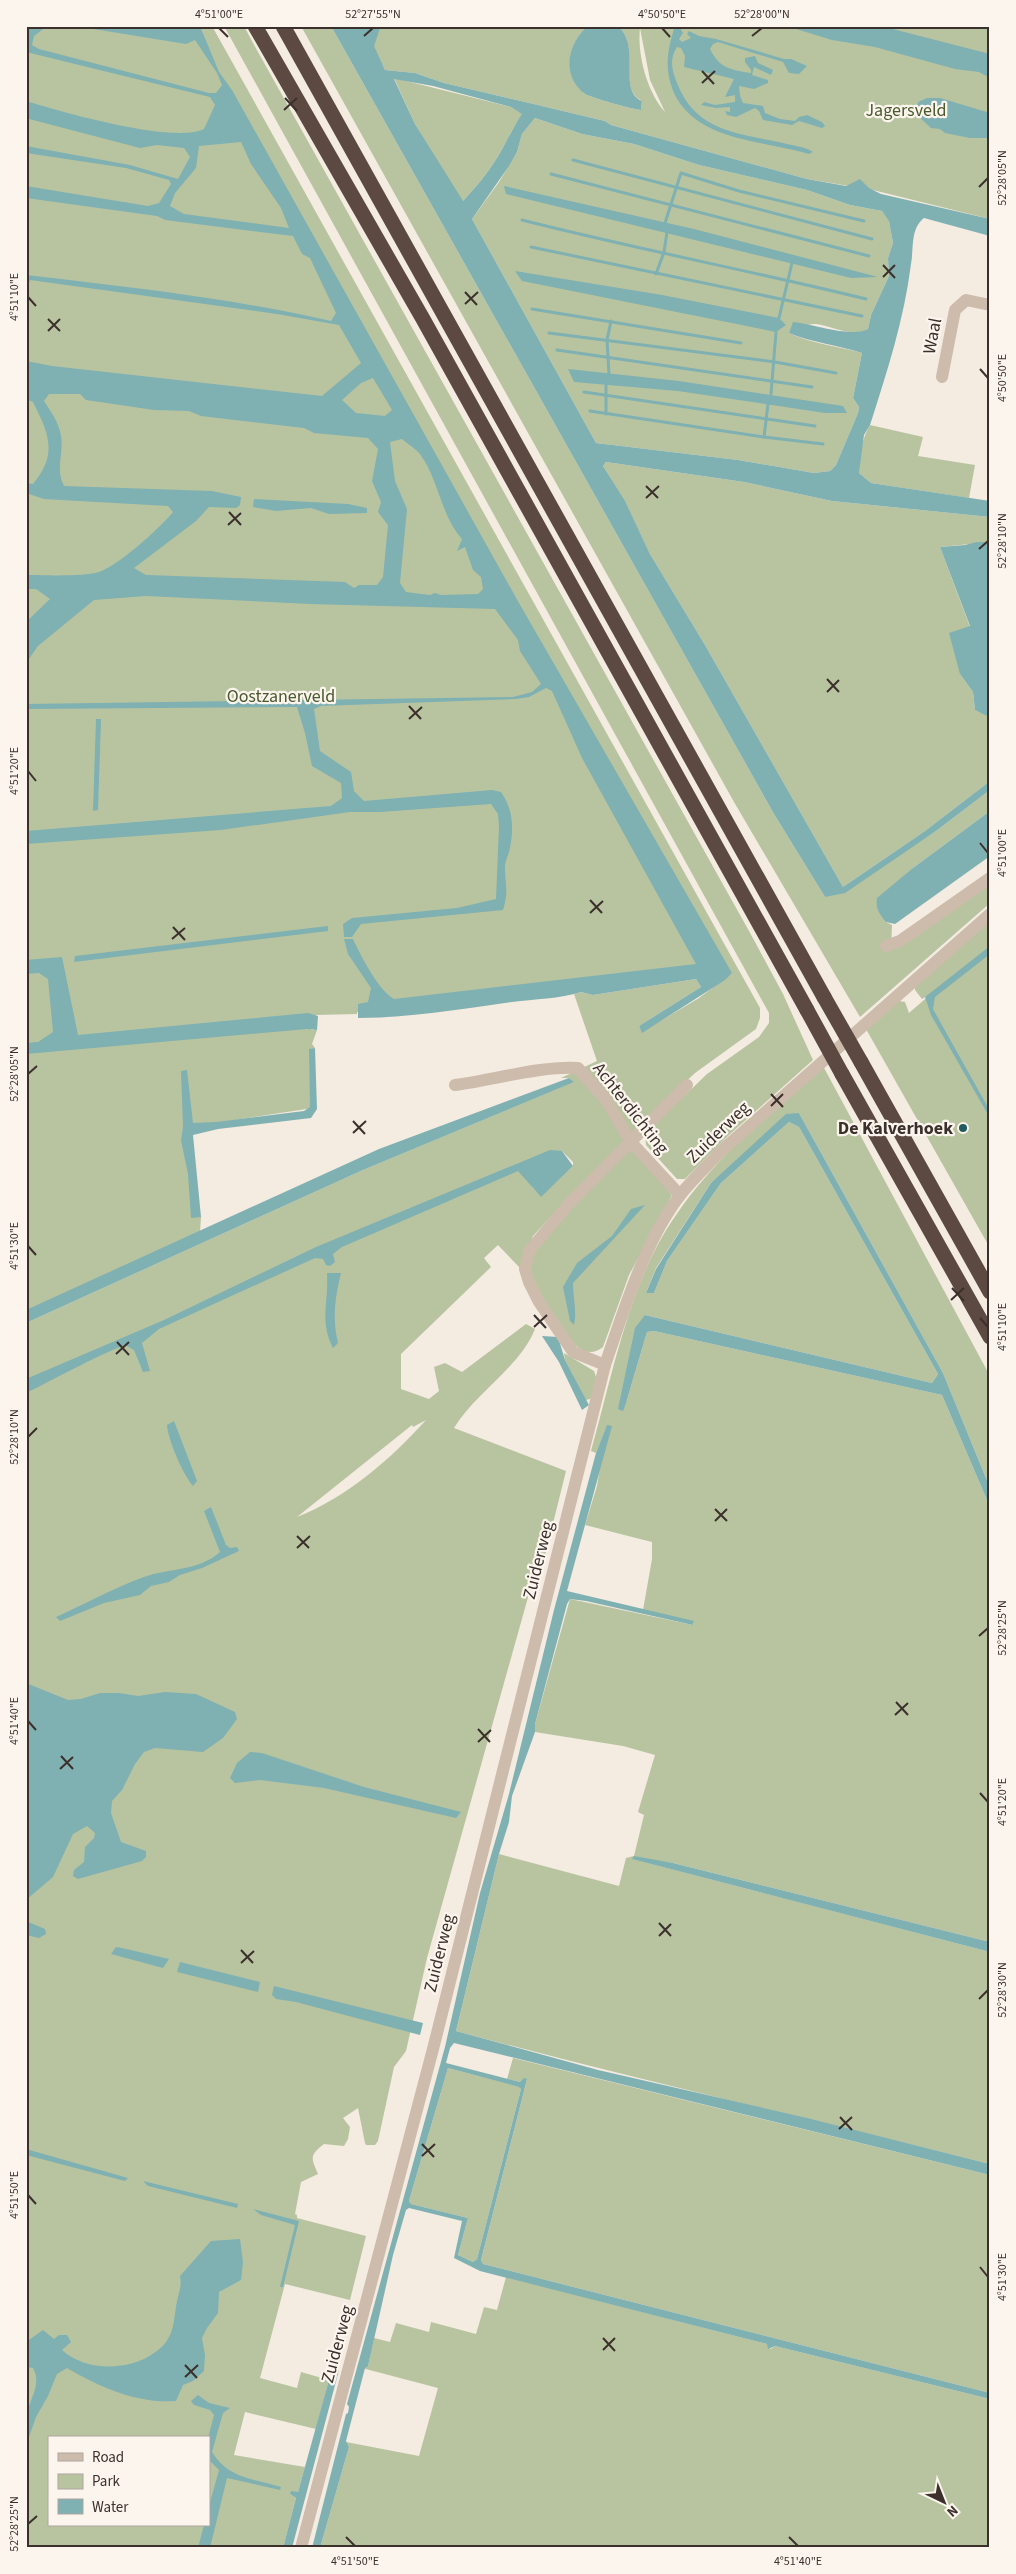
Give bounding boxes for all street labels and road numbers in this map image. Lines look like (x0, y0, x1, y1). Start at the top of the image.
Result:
street label: Waal (917, 316, 948, 356)
street label: Achterdichting (587, 1057, 674, 1160)
street label: Zuiderweg (681, 1096, 756, 1169)
street label: Zuiderweg (517, 1518, 560, 1602)
street label: Zuiderweg (418, 1911, 461, 1995)
street label: Zuiderweg (315, 2302, 360, 2386)

